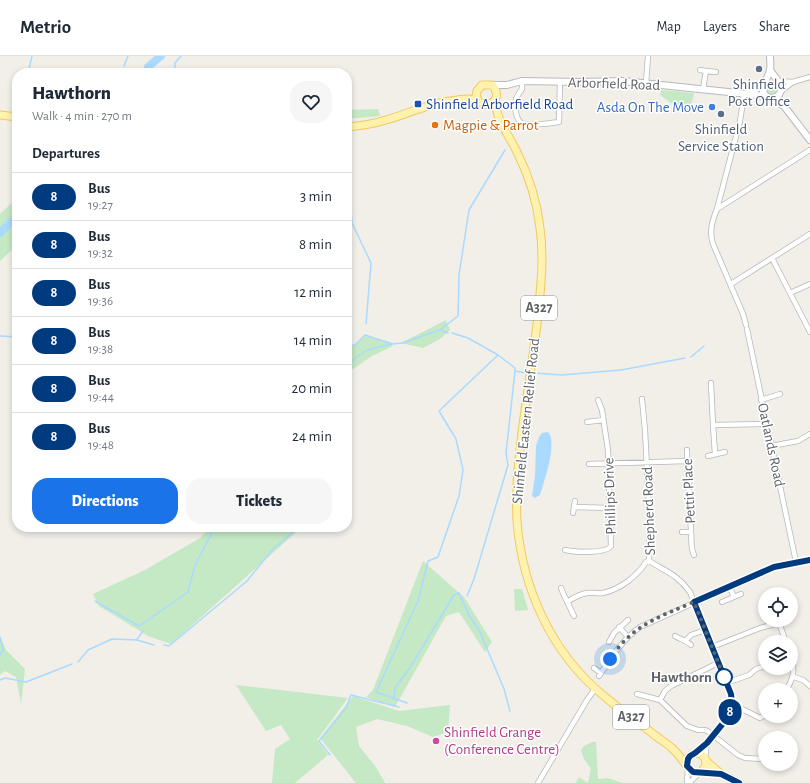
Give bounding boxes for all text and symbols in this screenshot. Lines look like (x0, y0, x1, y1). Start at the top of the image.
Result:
text: Metrio (20, 18, 71, 37)
text: Map (656, 20, 681, 34)
text: Layers (703, 20, 737, 34)
text: Share (759, 20, 790, 34)
marker: Shinfield Post Office (754, 64, 764, 74)
street label: Arborfield Road (568, 75, 661, 93)
place label: Shinfield Post Office (728, 77, 790, 109)
button: heart (290, 81, 332, 123)
text: Hawthorn (32, 84, 111, 103)
place label: Shinfield Arborfield Road (426, 97, 574, 112)
marker: Shinfield Arborfield Road (413, 99, 423, 109)
place label: Asda On The Move (597, 100, 704, 115)
marker: Asda On The Move (707, 102, 717, 112)
marker: Shinfield Service Station (716, 109, 726, 119)
text: Walk · 4 min · 270 m (32, 110, 132, 123)
place label: Magpie & Parrot (443, 118, 539, 133)
marker: Magpie & Parrot (430, 120, 440, 130)
place label: Shinfield Service Station (678, 122, 764, 154)
text: Departures (32, 146, 100, 161)
text: Bus (88, 181, 110, 196)
text: 3 min (300, 189, 332, 204)
text: 8 (51, 190, 57, 204)
text: 19:27 (88, 199, 113, 212)
text: Bus (88, 229, 110, 244)
text: 8 min (299, 237, 332, 252)
text: 8 (51, 238, 57, 252)
text: 19:32 (88, 247, 113, 260)
text: Bus (88, 277, 110, 292)
text: 12 min (294, 285, 332, 300)
text: 8 (51, 286, 57, 300)
text: 19:36 (88, 295, 113, 308)
road number: A327 (521, 296, 557, 320)
text: Bus (88, 325, 110, 340)
text: 14 min (294, 333, 332, 348)
text: 8 (51, 334, 57, 348)
street label: Shinfield Eastern Relief Road (510, 337, 542, 505)
text: 19:38 (88, 343, 113, 356)
text: Bus (88, 373, 110, 388)
text: 20 min (291, 381, 332, 396)
text: 8 (51, 382, 57, 396)
text: 19:44 (88, 391, 114, 404)
street label: Oatlands Road (755, 402, 787, 488)
text: Bus (88, 421, 110, 436)
text: 24 min (292, 429, 332, 444)
text: 8 (51, 430, 57, 444)
text: 19:48 (88, 439, 114, 452)
street label: Phillips Drive (601, 457, 619, 535)
street label: Pettit Place (680, 458, 698, 524)
street label: Shepherd Road (640, 466, 658, 556)
button: Directions (32, 478, 178, 524)
button: Tickets (186, 478, 332, 524)
map controls (758, 587, 798, 771)
button: locate (758, 587, 798, 627)
button: layers (758, 635, 798, 675)
your location (600, 649, 620, 669)
marker: Hawthorn (715, 668, 733, 686)
place label: Hawthorn (651, 670, 712, 685)
button: + (758, 683, 798, 723)
line badge: 8 (717, 699, 743, 725)
road number: A327 (613, 705, 649, 729)
text: 8 (727, 705, 733, 719)
place label: Shinfield Grange (Conference Centre) (444, 725, 560, 757)
button: − (758, 731, 798, 771)
marker: Shinfield Grange (Conference Centre) (431, 736, 441, 746)

